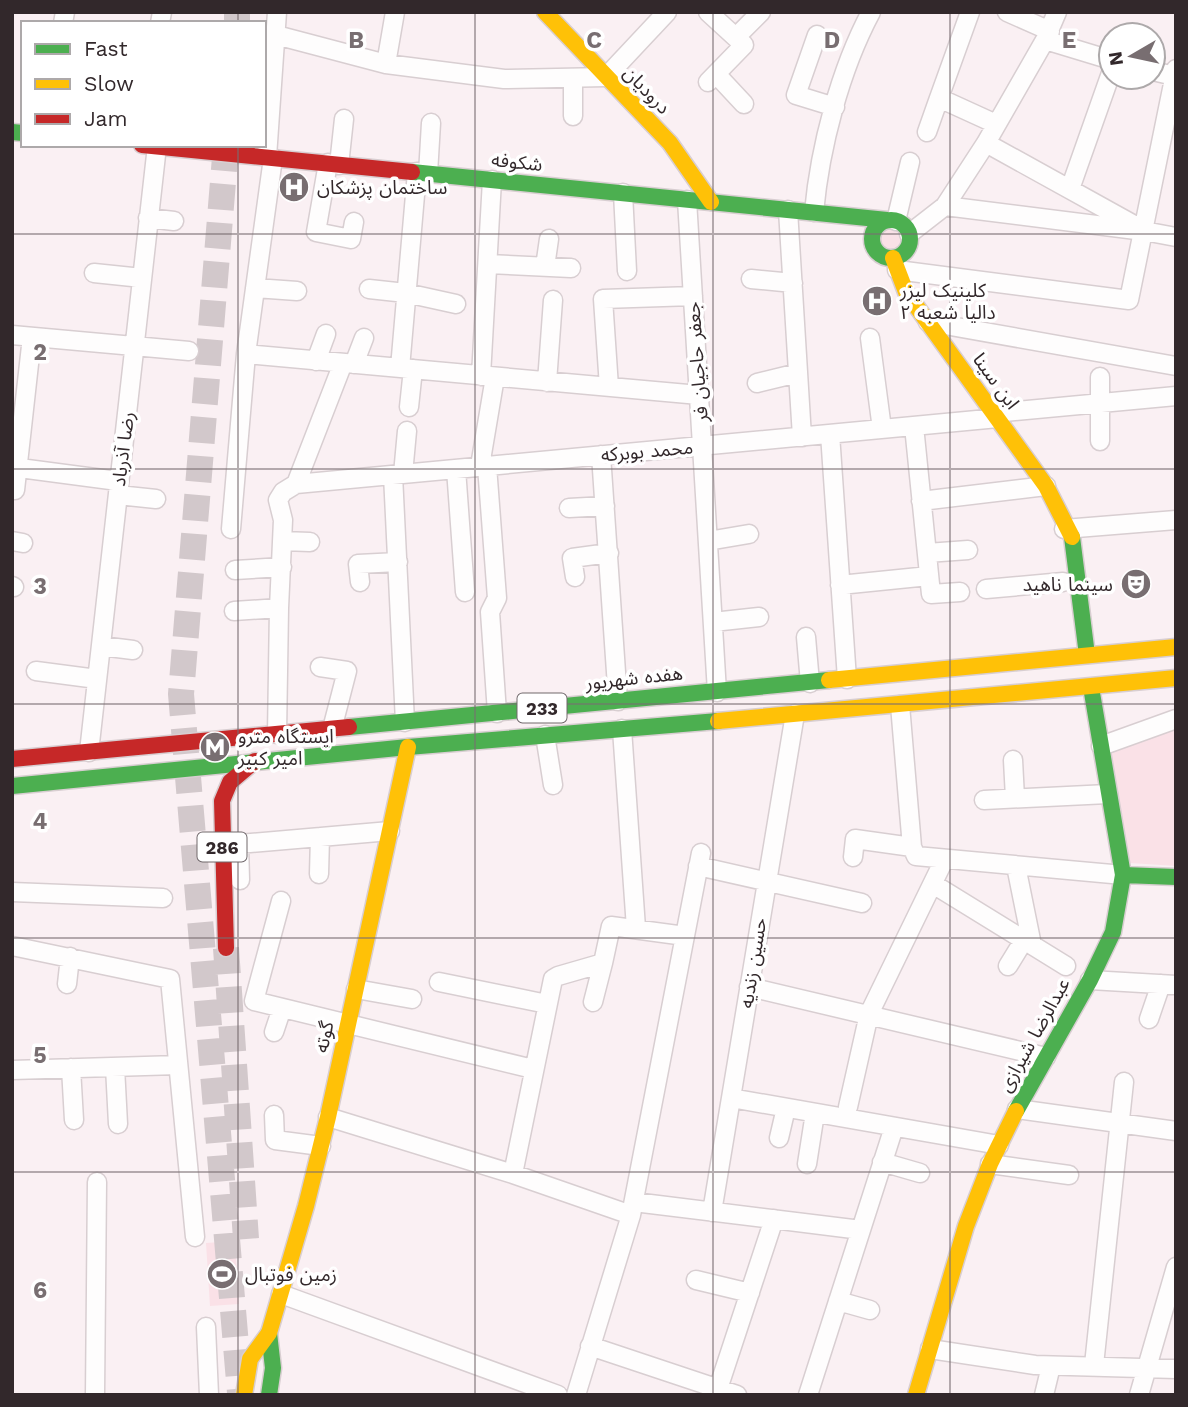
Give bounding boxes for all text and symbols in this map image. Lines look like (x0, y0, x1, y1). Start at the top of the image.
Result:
legend (21, 21, 266, 147)
north arrow (1097, 21, 1167, 91)
text: B (348, 27, 364, 54)
text: C (586, 27, 602, 54)
text: D (824, 27, 840, 54)
text: E (1062, 27, 1076, 54)
text: Fast (84, 36, 128, 61)
text: N (1103, 50, 1128, 67)
street label: درودیان (619, 61, 675, 119)
text: Slow (84, 71, 134, 96)
text: Jam (84, 106, 127, 131)
street label: شکوفه (490, 148, 544, 176)
hospital icon: ساختمان پزشکان (277, 170, 311, 204)
place label: ساختمان پزشکان (317, 176, 447, 200)
place label: کلینیک لیزر دالیا شعبه ۲ (899, 279, 996, 324)
hospital icon: کلینیک لیزر دالیا شعبه ۲ (860, 284, 894, 318)
street label: جعفر حاجیان فر (681, 301, 713, 424)
text: 2 (33, 339, 47, 366)
street label: ابن سینا (968, 348, 1024, 414)
street label: رضا آذرباد (107, 410, 139, 488)
street label: محمد بوبرکه (600, 436, 694, 466)
theatre icon: سینما ناهید (1119, 567, 1153, 601)
text: 3 (33, 573, 47, 600)
place label: سینما ناهید (1023, 573, 1113, 596)
street label: هفده شهریور (583, 661, 684, 695)
road number: 233 (518, 694, 566, 722)
place label: ایستگاه مترو امیر کبیر (237, 725, 334, 770)
metro station icon: ایستگاه مترو امیر کبیر (198, 730, 232, 764)
text: 4 (33, 808, 48, 835)
road number: 286 (198, 832, 246, 862)
street label: حسین زندیه (734, 916, 772, 1010)
street label: عبدالرضا شیرازی (993, 974, 1075, 1096)
street label: گوته (309, 1018, 339, 1055)
text: 5 (33, 1042, 47, 1069)
sports icon: زمین فوتبال (205, 1257, 239, 1291)
place label: زمین فوتبال (245, 1263, 337, 1286)
text: 6 (33, 1277, 47, 1304)

